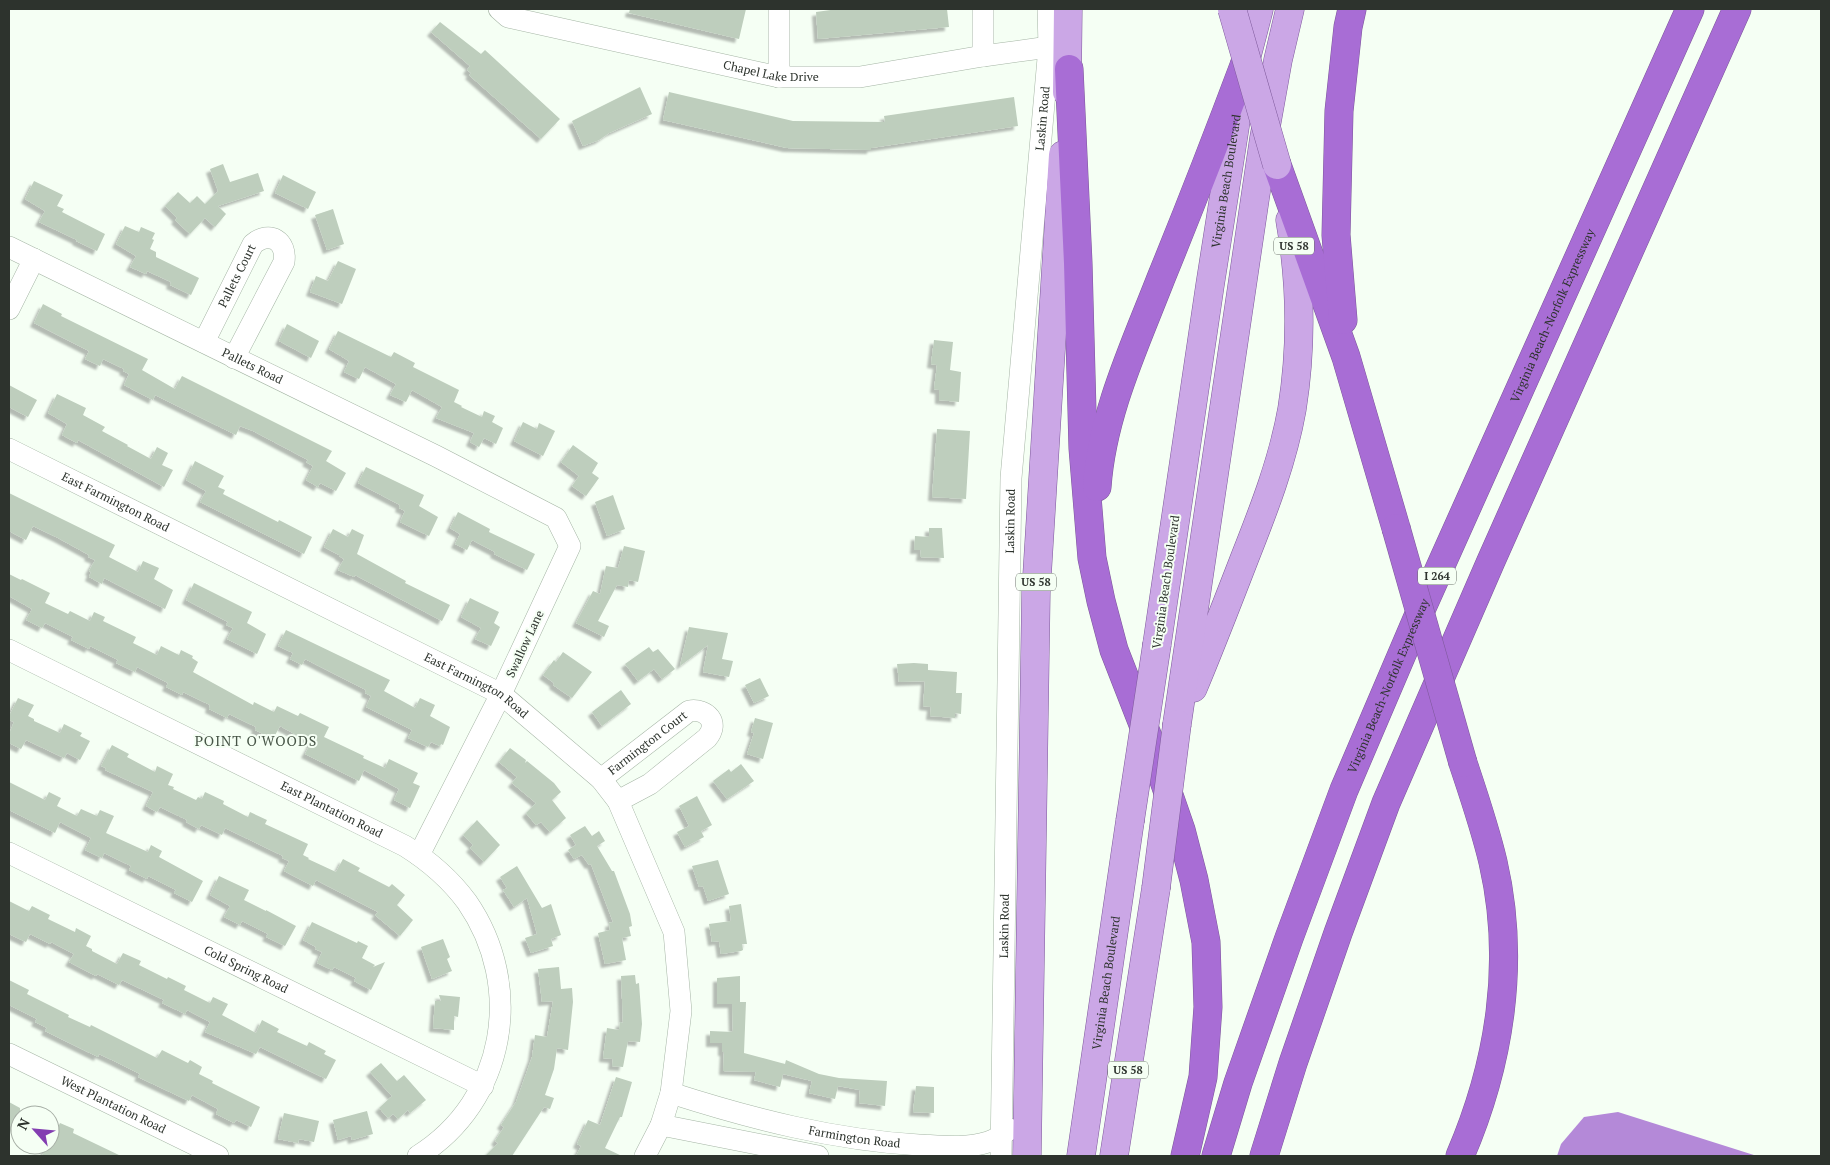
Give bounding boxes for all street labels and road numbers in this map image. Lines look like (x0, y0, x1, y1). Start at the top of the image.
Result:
street label: Chapel Lake Drive (722, 57, 819, 84)
street label: Laskin Road (1032, 85, 1053, 151)
street label: Virginia Beach Boulevard (1208, 113, 1244, 249)
street label: Virginia Beach-Norfolk Expressway (1507, 226, 1598, 405)
road number: US 58 (1274, 238, 1314, 255)
street label: Pallets Court (214, 241, 259, 310)
street label: Pallets Road (220, 344, 286, 387)
street label: East Farmington Road (59, 469, 172, 535)
street label: Laskin Road (1002, 488, 1018, 553)
street label: Virginia Beach Boulevard (1149, 514, 1182, 650)
road number: I 264 (1418, 568, 1456, 584)
road number: US 58 (1016, 574, 1056, 590)
street label: Virginia Beach-Norfolk Expressway (1344, 595, 1432, 775)
street label: Swallow Lane (502, 608, 547, 680)
street label: East Farmington Road (422, 649, 532, 721)
street label: Farmington Court (605, 707, 690, 778)
street label: East Plantation Road (278, 778, 386, 841)
street label: Laskin Road (996, 893, 1012, 958)
street label: Virginia Beach Boulevard (1089, 915, 1123, 1051)
street label: Cold Spring Road (202, 942, 291, 996)
road number: US 58 (1108, 1062, 1148, 1078)
street label: West Plantation Road (58, 1072, 169, 1137)
street label: Farmington Road (807, 1122, 901, 1151)

